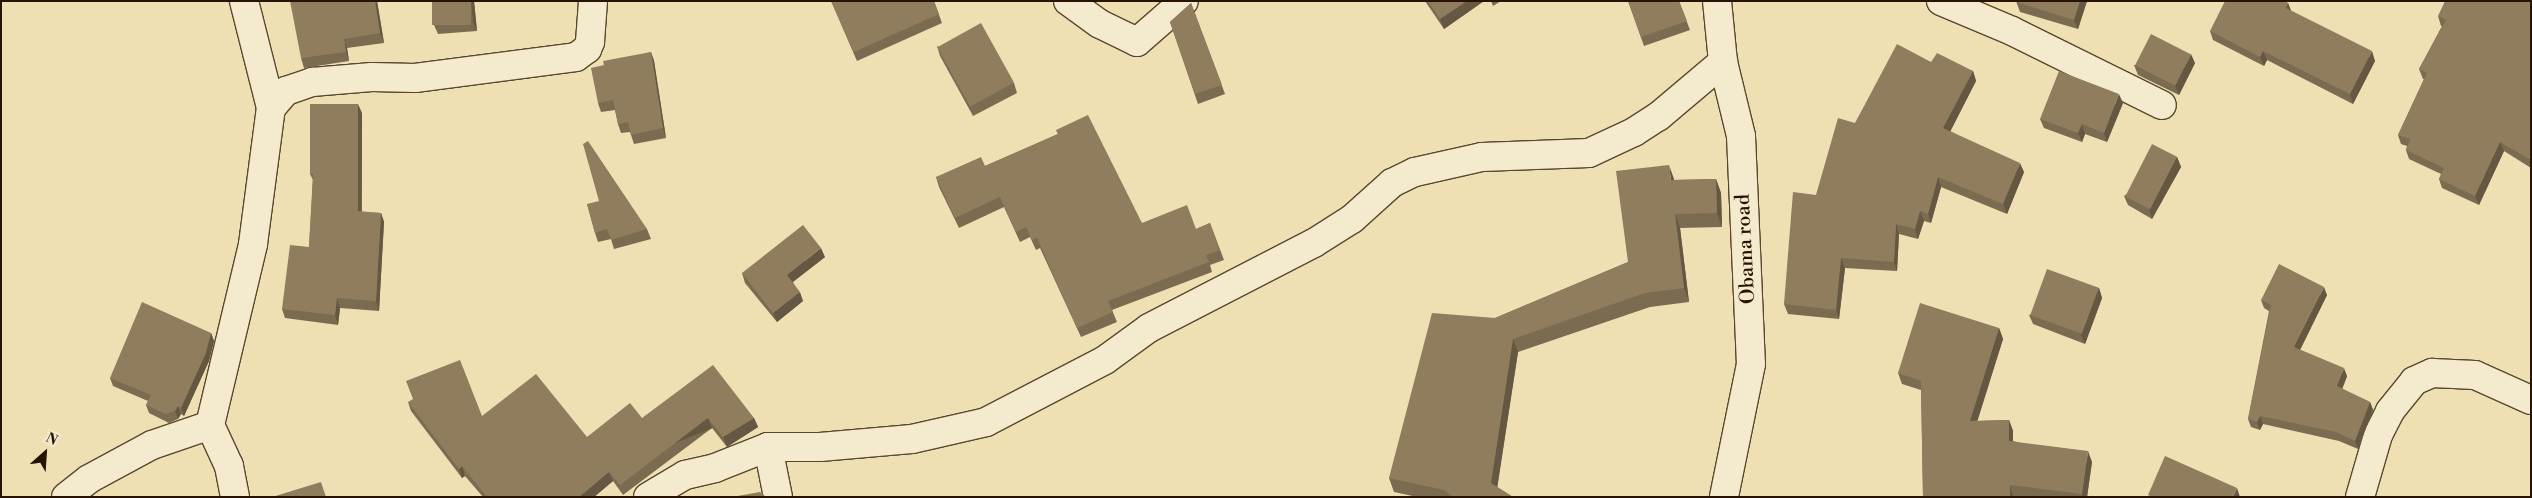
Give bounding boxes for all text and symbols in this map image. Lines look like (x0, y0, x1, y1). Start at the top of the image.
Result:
street label: Obama road (1731, 193, 1761, 305)
north arrow (20, 428, 70, 478)
text: N (43, 429, 60, 450)

